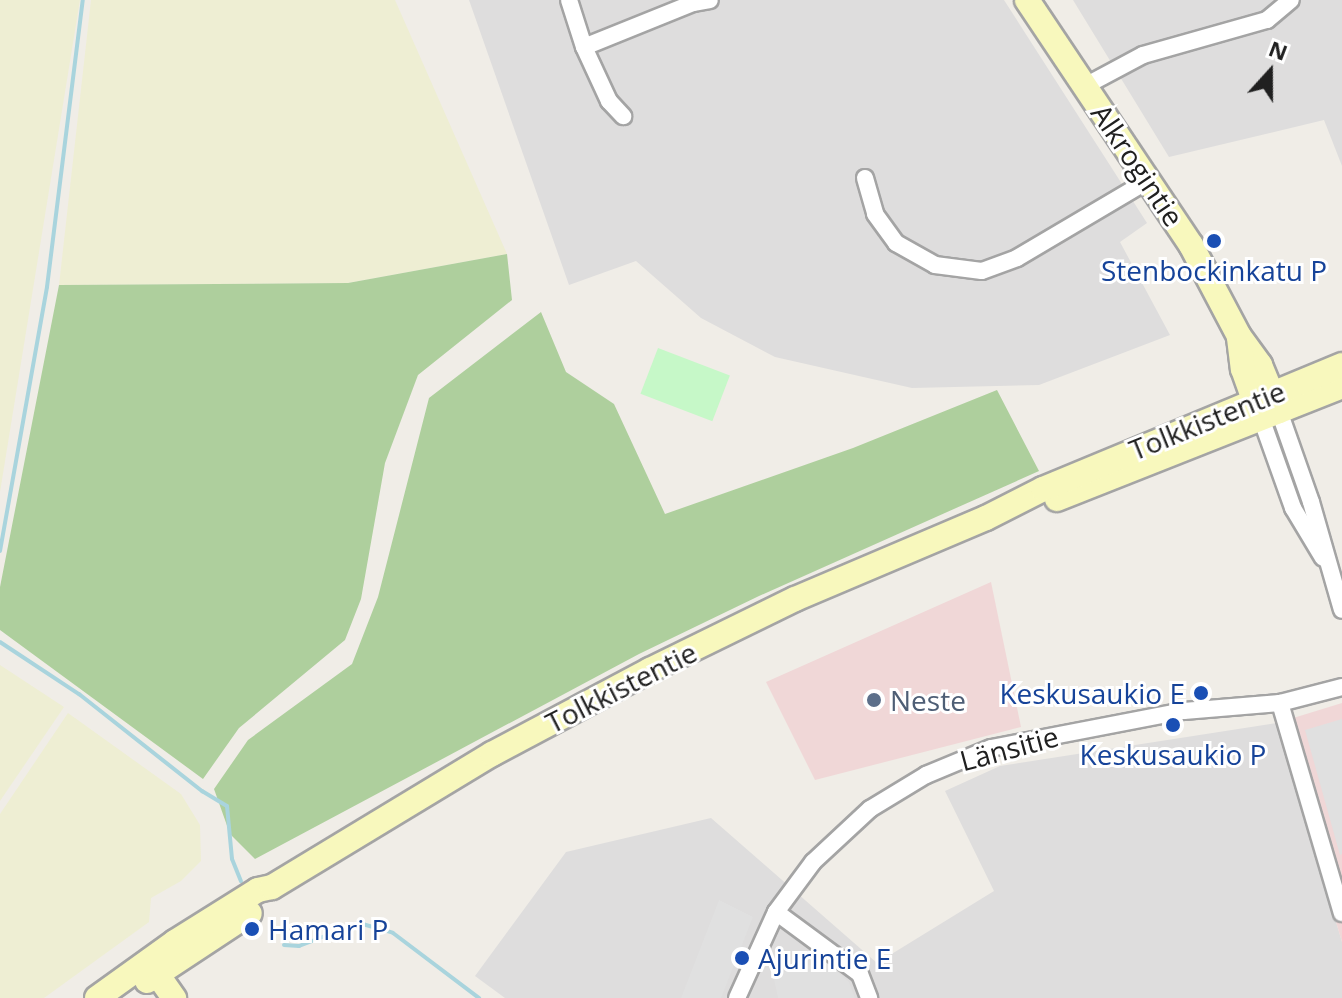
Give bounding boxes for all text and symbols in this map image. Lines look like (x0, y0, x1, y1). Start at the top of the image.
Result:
north arrow (1230, 32, 1310, 112)
text: N (1265, 32, 1292, 67)
street label: Alkrogintie (1085, 98, 1191, 232)
marker: Stenbockinkatu P (1205, 232, 1223, 250)
place label: Stenbockinkatu P (1101, 253, 1327, 287)
street label: Tolkkistentie (1124, 374, 1290, 466)
street label: Tolkkistentie (540, 635, 702, 739)
place label: Keskusaukio E (999, 676, 1185, 710)
place label: Neste (890, 683, 966, 717)
marker: Keskusaukio E (1192, 684, 1210, 702)
marker: Neste (865, 691, 883, 709)
marker: Keskusaukio P (1164, 716, 1182, 734)
street label: Länsitie (956, 719, 1062, 777)
place label: Keskusaukio P (1080, 737, 1266, 771)
place label: Hamari P (268, 912, 388, 946)
marker: Hamari P (243, 920, 261, 938)
place label: Ajurintie E (758, 941, 891, 975)
marker: Ajurintie E (733, 949, 751, 967)

